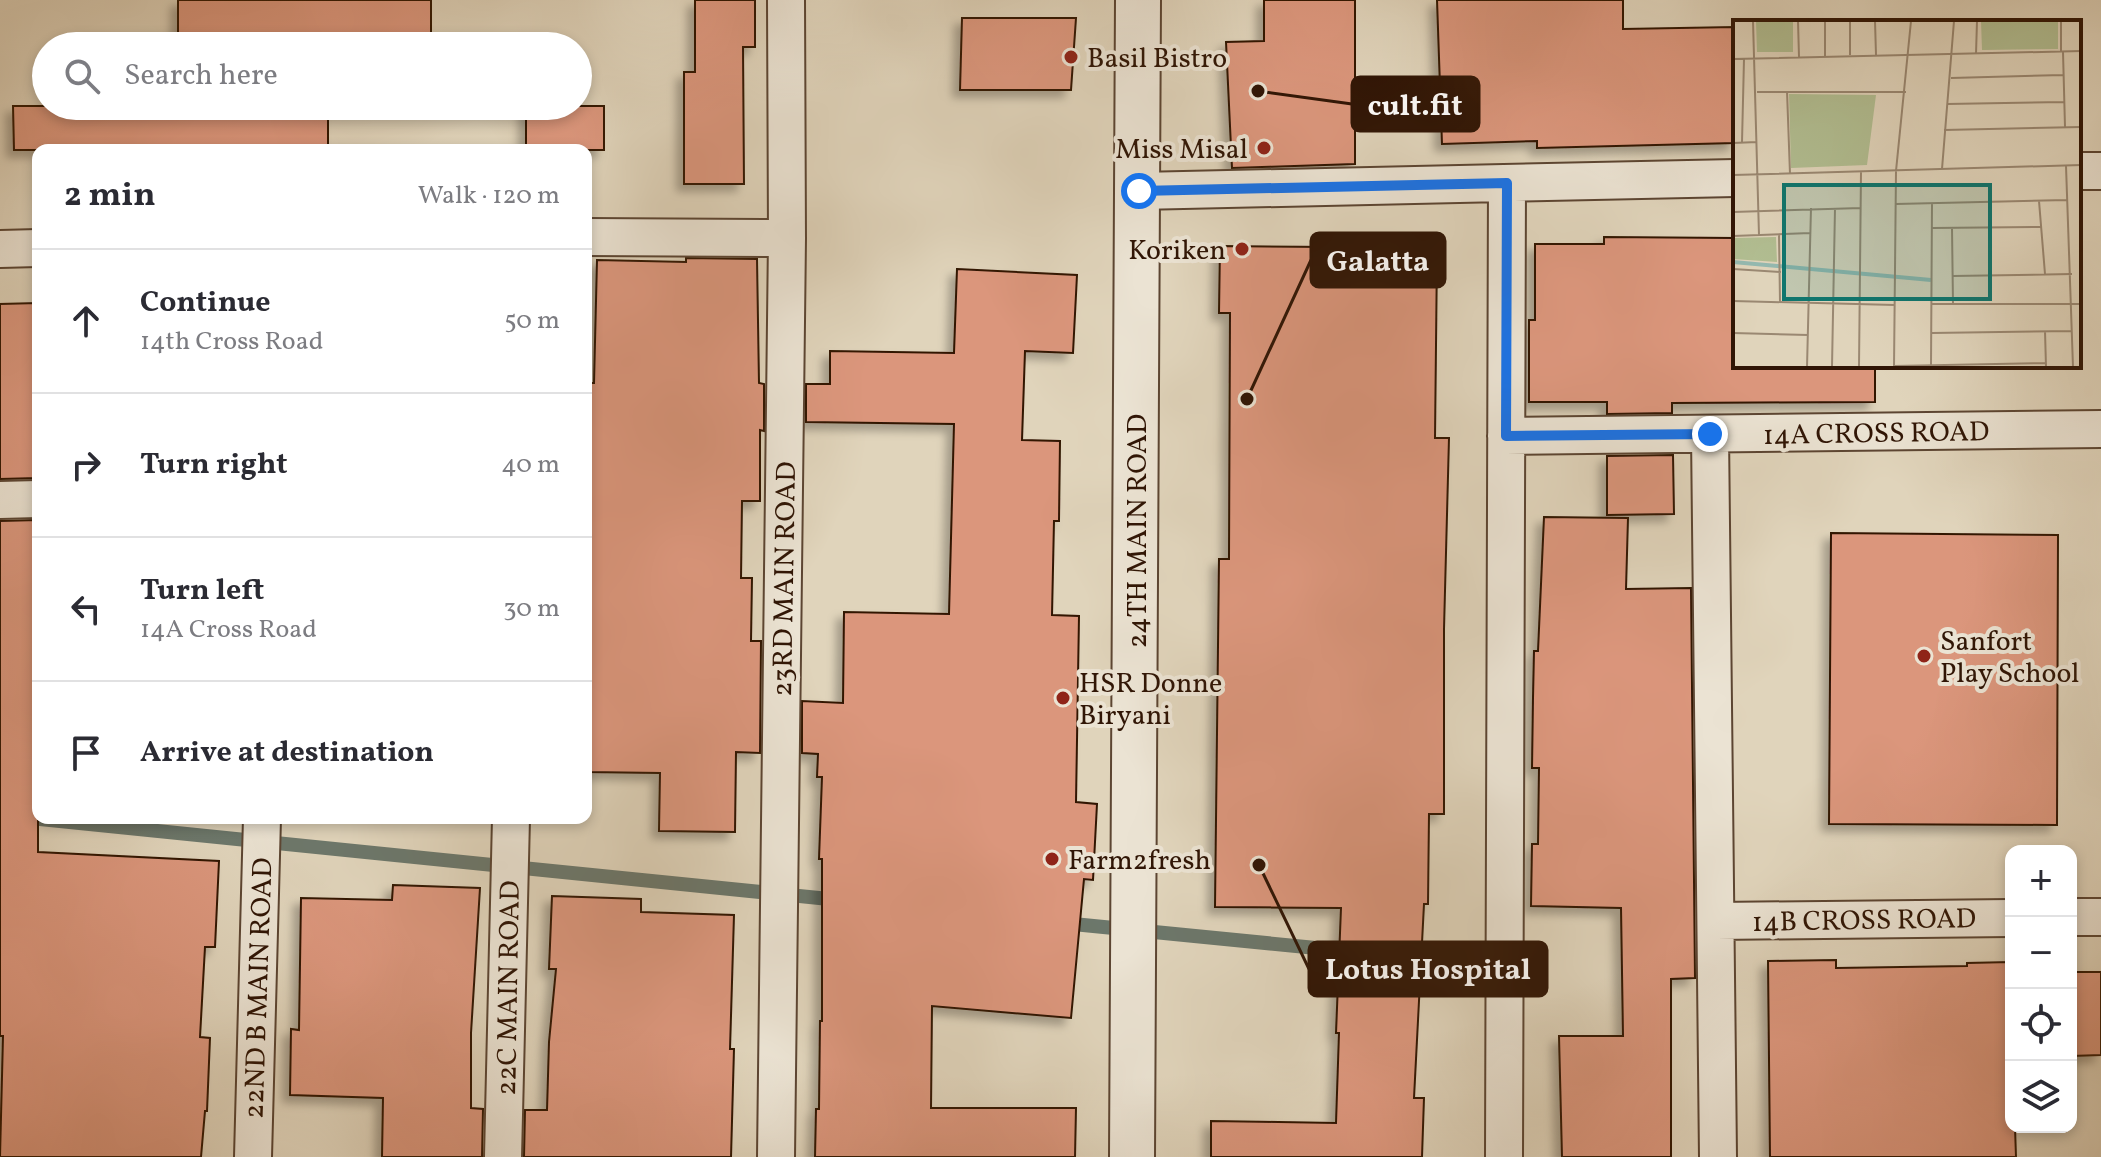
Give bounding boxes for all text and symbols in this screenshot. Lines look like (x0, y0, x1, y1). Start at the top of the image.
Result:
inset map (1733, 20, 2081, 368)
search box (32, 32, 592, 120)
place label: Basil Bistro (1087, 40, 1227, 79)
marker: Basil Bistro (1062, 48, 1080, 66)
icon: search (60, 54, 104, 98)
text: Search here (124, 55, 278, 97)
callout: cult.fit (1352, 77, 1479, 131)
text: cult.fit (1367, 86, 1463, 128)
place label: Miss Misal (1115, 131, 1248, 170)
marker: Miss Misal (1255, 139, 1273, 157)
text: 2 min (64, 173, 156, 220)
route start (1121, 173, 1157, 209)
text: Walk · 120 m (418, 178, 560, 214)
place label: Koriken (1128, 232, 1226, 271)
callout: Galatta (1311, 233, 1445, 287)
marker: Koriken (1233, 240, 1251, 258)
text: Galatta (1327, 242, 1429, 284)
text: Continue (140, 282, 271, 324)
icon: ahead (64, 299, 108, 343)
text: 50 m (504, 303, 560, 339)
text: 14th Cross Road (140, 324, 323, 360)
street label: 14A CROSS ROAD (1762, 413, 1990, 456)
street label: 24TH MAIN ROAD (1119, 414, 1158, 648)
route end (1692, 416, 1728, 452)
icon: right (64, 443, 108, 487)
text: Turn right (140, 444, 288, 486)
text: 40 m (501, 447, 560, 483)
street label: 23RD MAIN ROAD (764, 461, 807, 697)
text: Turn left (140, 570, 264, 612)
icon: left (64, 587, 108, 631)
text: 30 m (503, 591, 560, 627)
text: 14A Cross Road (140, 612, 317, 648)
place label: Sanfort Play School (1940, 623, 2080, 694)
marker: Sanfort Play School (1915, 647, 1933, 665)
place label: HSR Donne Biryani (1079, 665, 1222, 736)
marker: HSR Donne Biryani (1054, 689, 1072, 707)
icon: arrive (64, 731, 108, 775)
text: Arrive at destination (140, 732, 434, 774)
place label: Farm2fresh (1068, 842, 1211, 881)
map controls (2005, 845, 2077, 1133)
button: + (2005, 845, 2077, 917)
marker: Farm2fresh (1043, 850, 1061, 868)
street label: 22ND B MAIN ROAD (235, 857, 284, 1119)
street label: 22C MAIN ROAD (488, 880, 531, 1096)
street label: 14B CROSS ROAD (1752, 900, 1976, 943)
button: − (2005, 917, 2077, 989)
callout: Lotus Hospital (1309, 942, 1547, 996)
text: Lotus Hospital (1325, 950, 1531, 992)
button: locate (2005, 989, 2077, 1061)
button: layers (2005, 1061, 2077, 1133)

